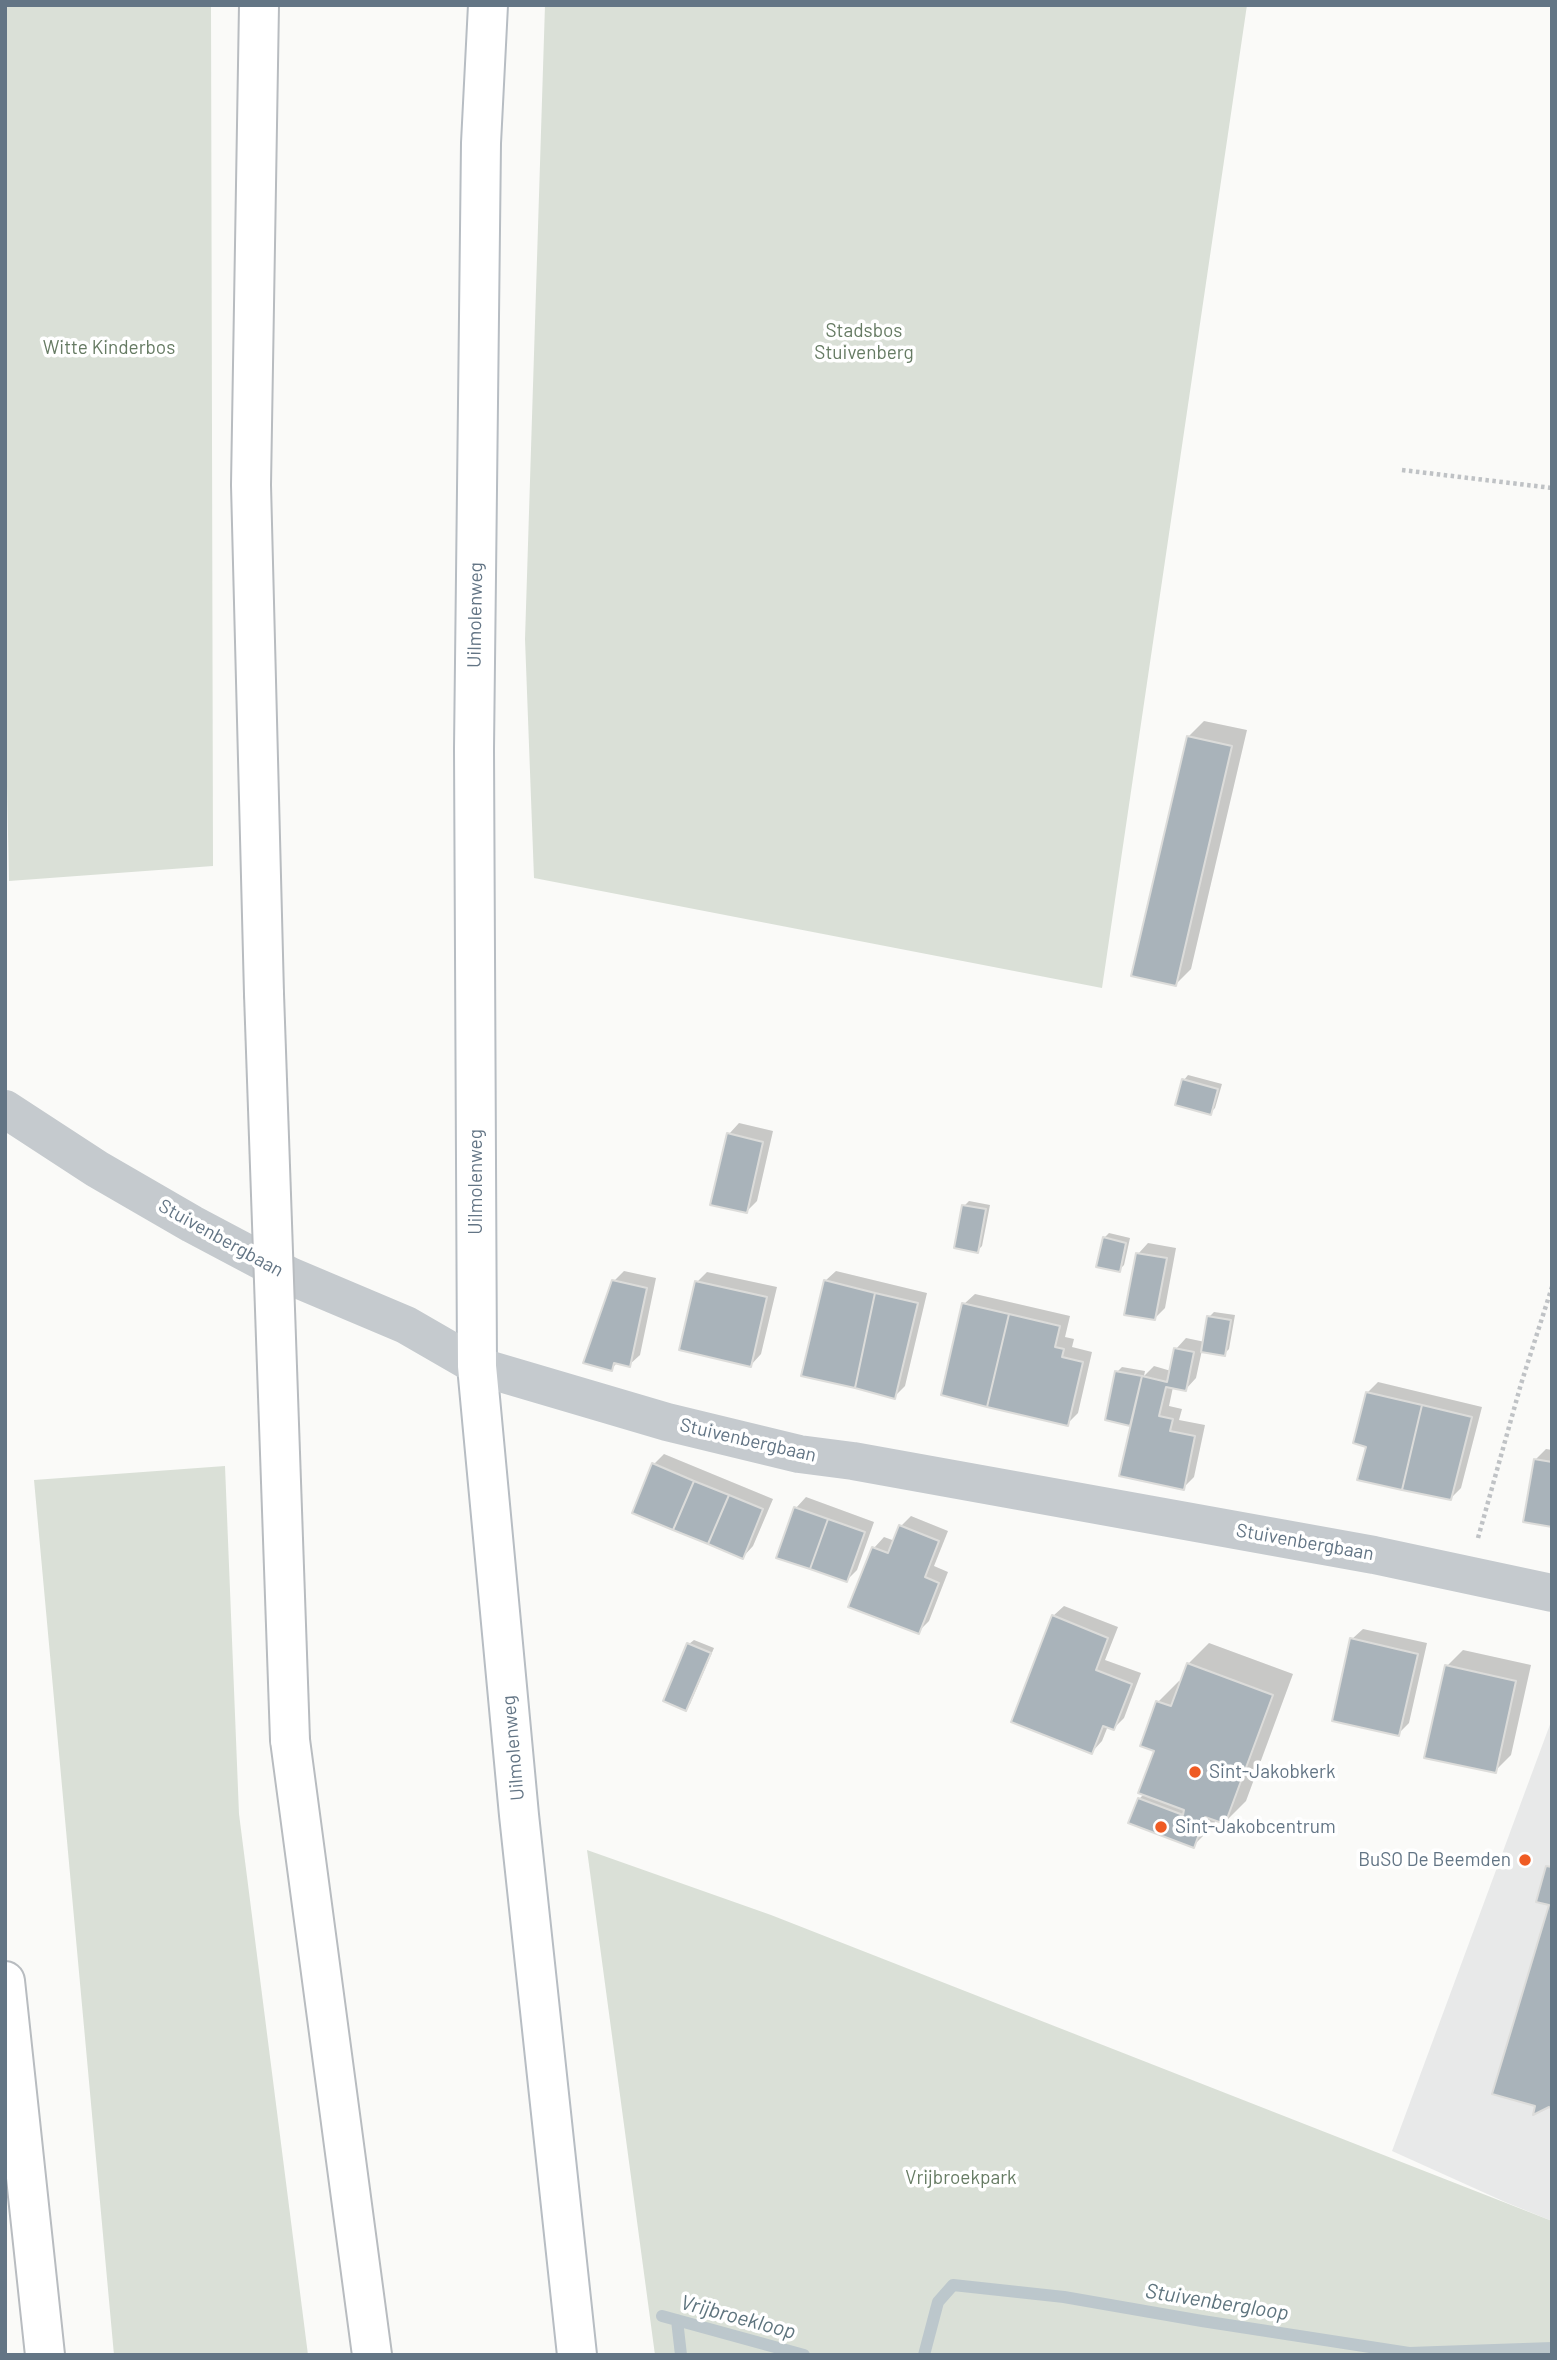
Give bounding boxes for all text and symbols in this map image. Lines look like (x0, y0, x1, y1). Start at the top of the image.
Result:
park label: Stadsbos Stuivenberg (814, 320, 914, 364)
park label: Witte Kinderbos (43, 337, 175, 359)
street label: Uilmolenweg (463, 562, 487, 668)
street label: Uilmolenweg (465, 1129, 487, 1235)
street label: Stuivenbergbaan (155, 1194, 287, 1282)
street label: Stuivenbergbaan (678, 1413, 818, 1467)
street label: Stuivenbergbaan (1234, 1519, 1376, 1565)
street label: Uilmolenweg (497, 1694, 529, 1802)
place label: Sint-Jakobkerk (1209, 1761, 1336, 1783)
marker: Sint-Jakobkerk (1187, 1764, 1203, 1780)
place label: Sint-Jakobcentrum (1175, 1816, 1336, 1838)
marker: Sint-Jakobcentrum (1153, 1819, 1169, 1835)
place label: BuSO De Beemden (1358, 1849, 1511, 1871)
marker: BuSO De Beemden (1517, 1852, 1533, 1868)
park label: Vrijbroekpark (905, 2167, 1017, 2189)
water label: Stuivenbergloop (1144, 2278, 1290, 2326)
water label: Vrijbroekloop (678, 2290, 798, 2344)

